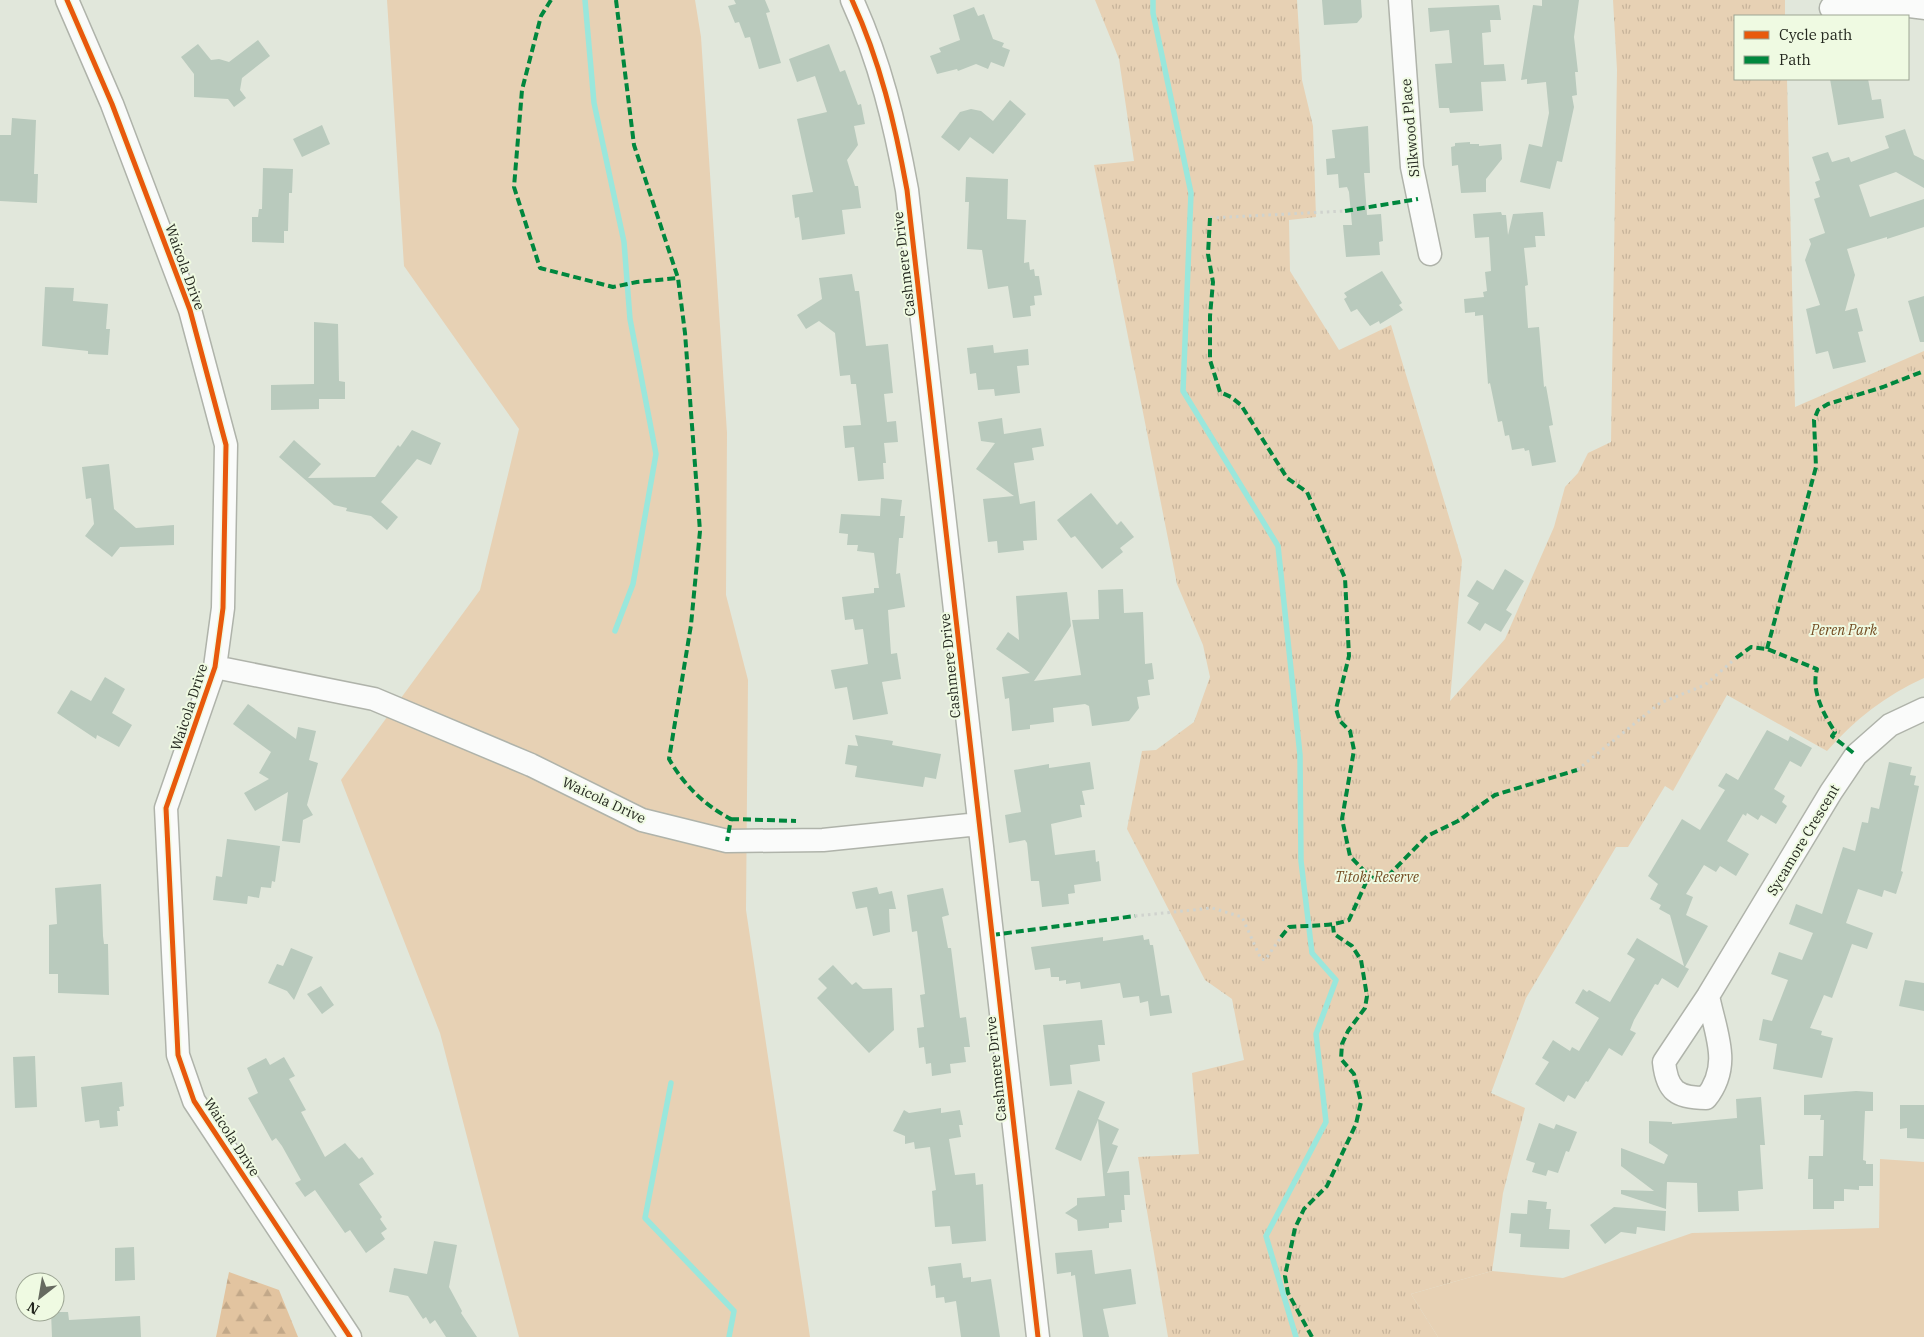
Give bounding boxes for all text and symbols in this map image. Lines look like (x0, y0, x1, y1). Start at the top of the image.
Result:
legend (1734, 15, 1909, 80)
text: Cycle path (1779, 25, 1852, 44)
text: Path (1779, 50, 1811, 69)
street label: Silkwood Place (1397, 78, 1423, 178)
street label: Cashmere Drive (889, 211, 919, 317)
street label: Waicola Drive (161, 222, 209, 312)
street label: Cashmere Drive (936, 613, 964, 719)
park label: Peren Park (1810, 621, 1878, 639)
street label: Waicola Drive (167, 661, 211, 753)
street label: Waicola Drive (559, 773, 649, 827)
street label: Sycamore Crescent (1763, 781, 1843, 899)
park label: Titoki Reserve (1335, 868, 1420, 886)
street label: Cashmere Drive (982, 1016, 1010, 1122)
street label: Waicola Drive (200, 1094, 264, 1180)
north arrow (15, 1272, 65, 1322)
text: N (24, 1298, 43, 1319)

